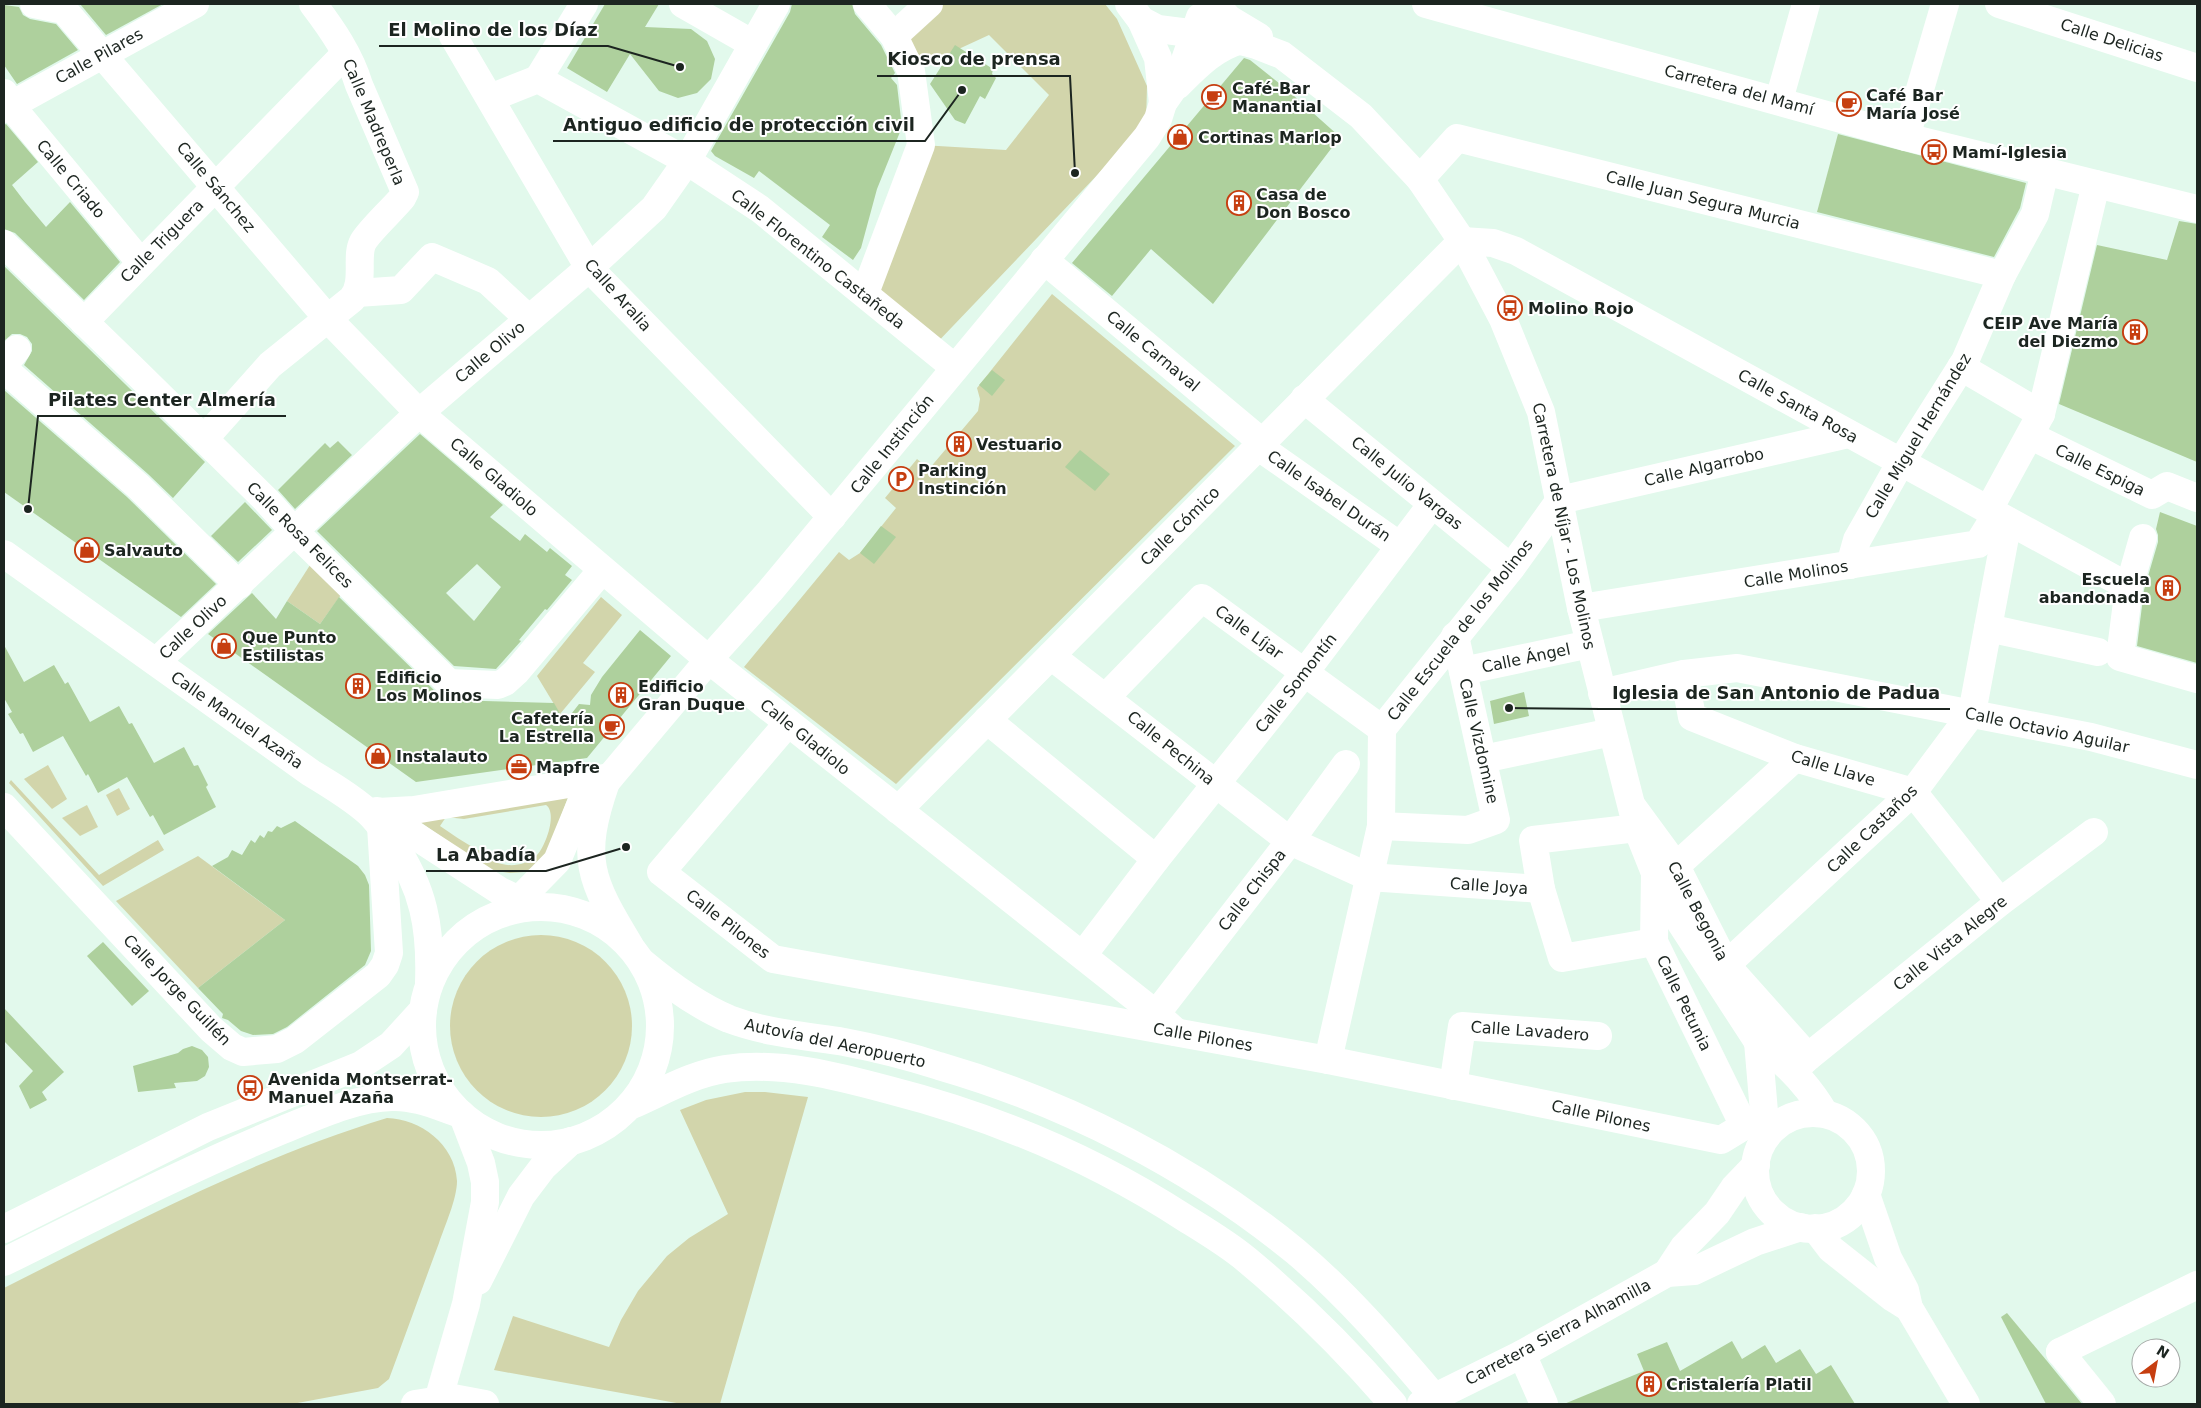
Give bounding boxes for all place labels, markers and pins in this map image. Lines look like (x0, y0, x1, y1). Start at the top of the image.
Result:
callout: El Molino de los Díaz (379, 13, 608, 46)
callout: Kiosco de prensa (877, 43, 1070, 76)
place label: Café-Bar Manantial (1232, 79, 1322, 116)
cafe icon: Café-Bar Manantial (1201, 84, 1227, 110)
place label: Café Bar María José (1866, 86, 1960, 123)
cafe icon: Café Bar María José (1836, 91, 1862, 117)
callout: Antiguo edificio de protección civil (553, 108, 925, 141)
shop icon: Cortinas Marlop (1167, 124, 1193, 150)
place label: Cortinas Marlop (1198, 128, 1342, 147)
bus stop icon: Mamí-Iglesia (1921, 139, 1947, 165)
place label: Mamí-Iglesia (1952, 143, 2067, 162)
place label: Casa de Don Bosco (1256, 185, 1350, 222)
building icon: Casa de Don Bosco (1226, 190, 1252, 216)
bus stop icon: Molino Rojo (1497, 295, 1523, 321)
place label: Molino Rojo (1528, 299, 1634, 318)
place label: CEIP Ave María del Diezmo (1983, 314, 2118, 351)
building icon: CEIP Ave María del Diezmo (2122, 319, 2148, 345)
callout: Pilates Center Almería (38, 383, 286, 416)
building icon: Vestuario (946, 431, 972, 457)
place label: Vestuario (976, 435, 1062, 454)
place label: Parking Instinción (918, 461, 1007, 498)
parking icon: Parking Instinción (888, 466, 914, 492)
shop icon: Salvauto (74, 537, 100, 563)
place label: Salvauto (104, 541, 183, 560)
place label: Escuela abandonada (2039, 570, 2150, 607)
building icon: Escuela abandonada (2155, 575, 2181, 601)
place label: Que Punto Estilistas (242, 628, 337, 665)
shop icon: Que Punto Estilistas (211, 633, 237, 659)
place label: Edificio Los Molinos (376, 668, 482, 705)
building icon: Edificio Los Molinos (345, 673, 371, 699)
callout: Iglesia de San Antonio de Padua (1601, 676, 1950, 709)
place label: Edificio Gran Duque (638, 677, 745, 714)
building icon: Edificio Gran Duque (608, 682, 634, 708)
place label: Cafetería La Estrella (499, 709, 594, 746)
cafe icon: Cafetería La Estrella (599, 714, 625, 740)
shop icon: Instalauto (365, 743, 391, 769)
place label: Instalauto (396, 747, 488, 766)
office icon: Mapfre (506, 754, 532, 780)
place label: Mapfre (536, 758, 600, 777)
callout: La Abadía (426, 838, 546, 871)
place label: Avenida Montserrat- Manuel Azaña (268, 1070, 453, 1107)
bus stop icon: Avenida Montserrat- Manuel Azaña (237, 1075, 263, 1101)
building icon: Cristalería Platil (1636, 1371, 1662, 1397)
place label: Cristalería Platil (1666, 1375, 1812, 1394)

